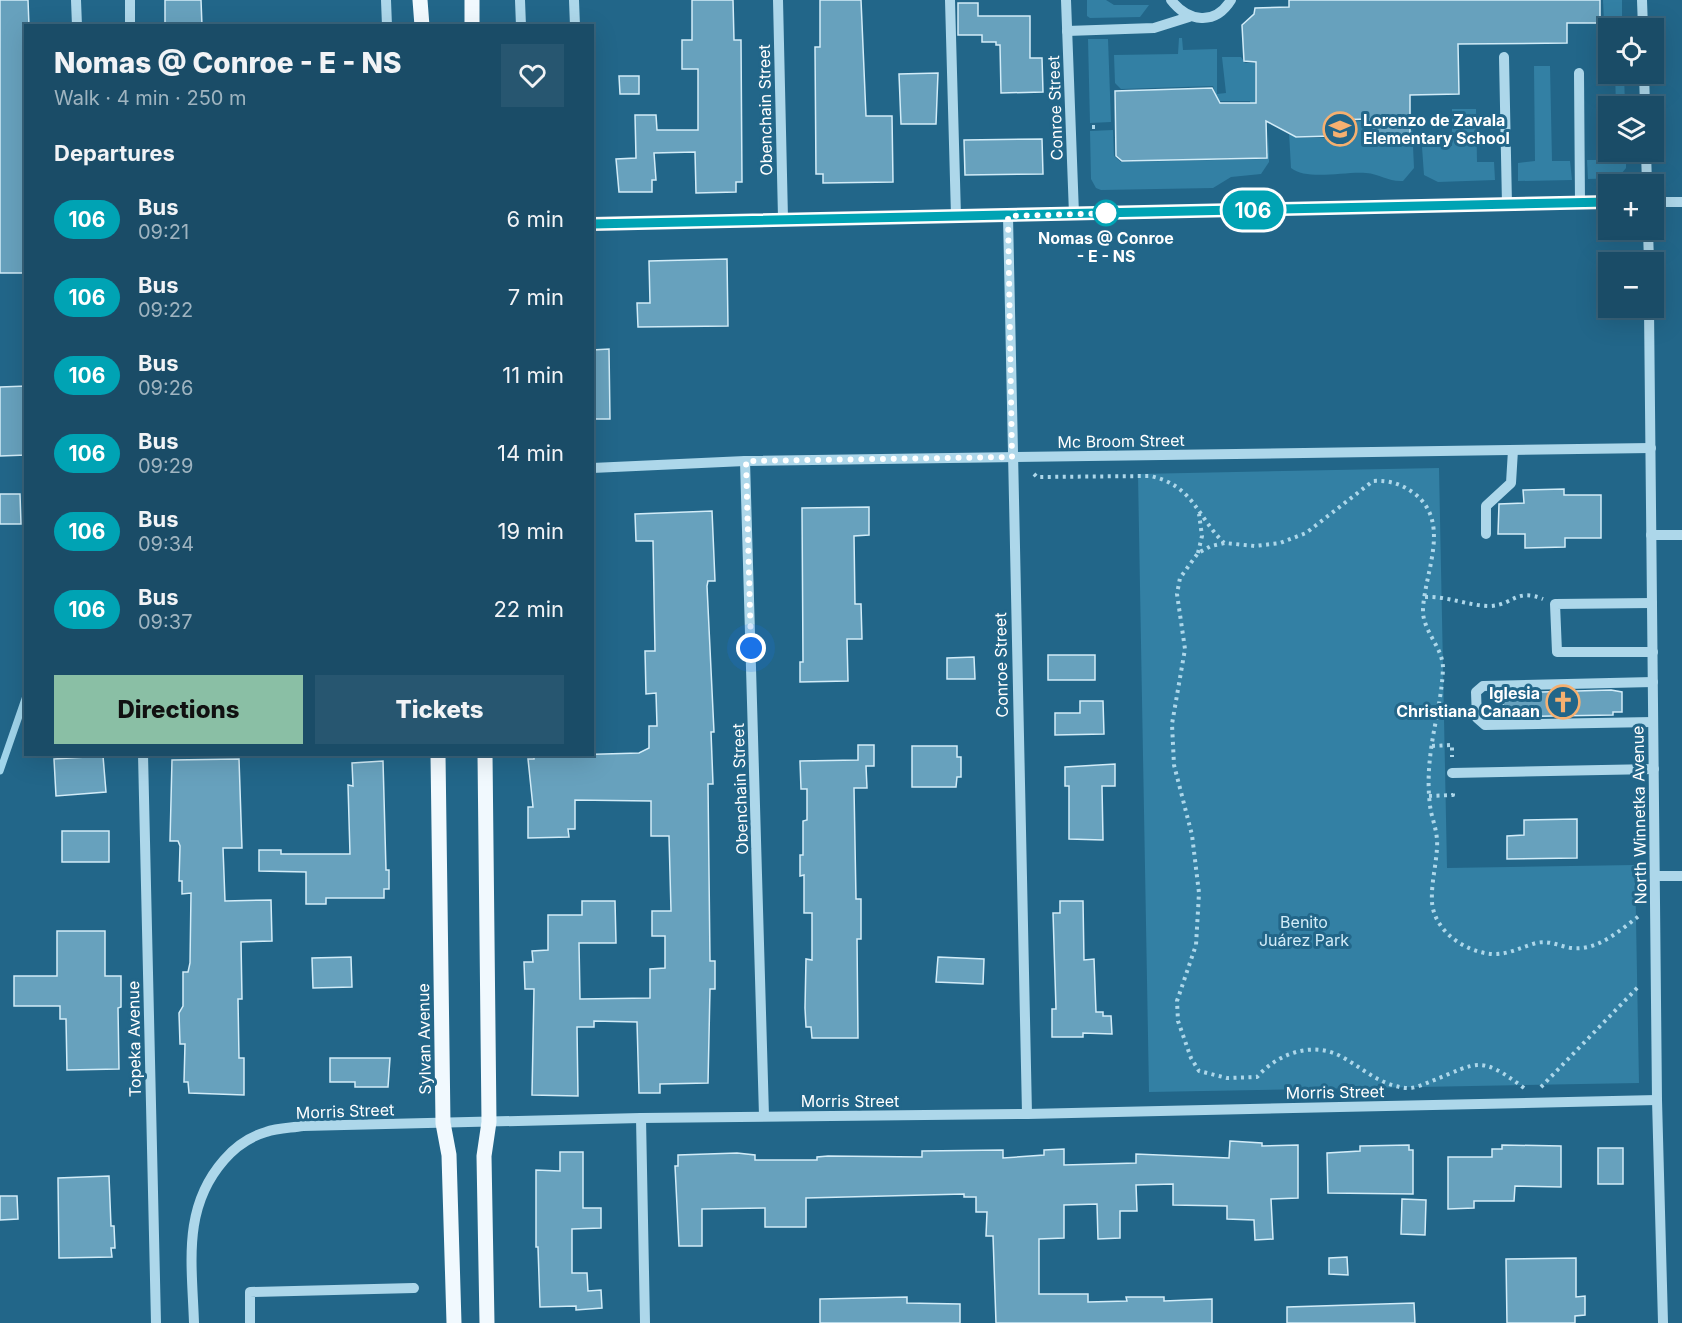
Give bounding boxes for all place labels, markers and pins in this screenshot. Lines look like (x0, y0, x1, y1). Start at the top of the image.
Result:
place label: Lorenzo de Zavala Elementary School (1363, 110, 1510, 148)
school or university icon: Lorenzo de Zavala Elementary School (1322, 111, 1358, 147)
marker: Nomas @ Conroe - E - NS (1093, 200, 1119, 226)
place label: Nomas @ Conroe - E - NS (1038, 228, 1174, 266)
place label: Iglesia Christiana Canaan (1396, 683, 1540, 721)
church icon: Iglesia Christiana Canaan (1545, 684, 1581, 720)

